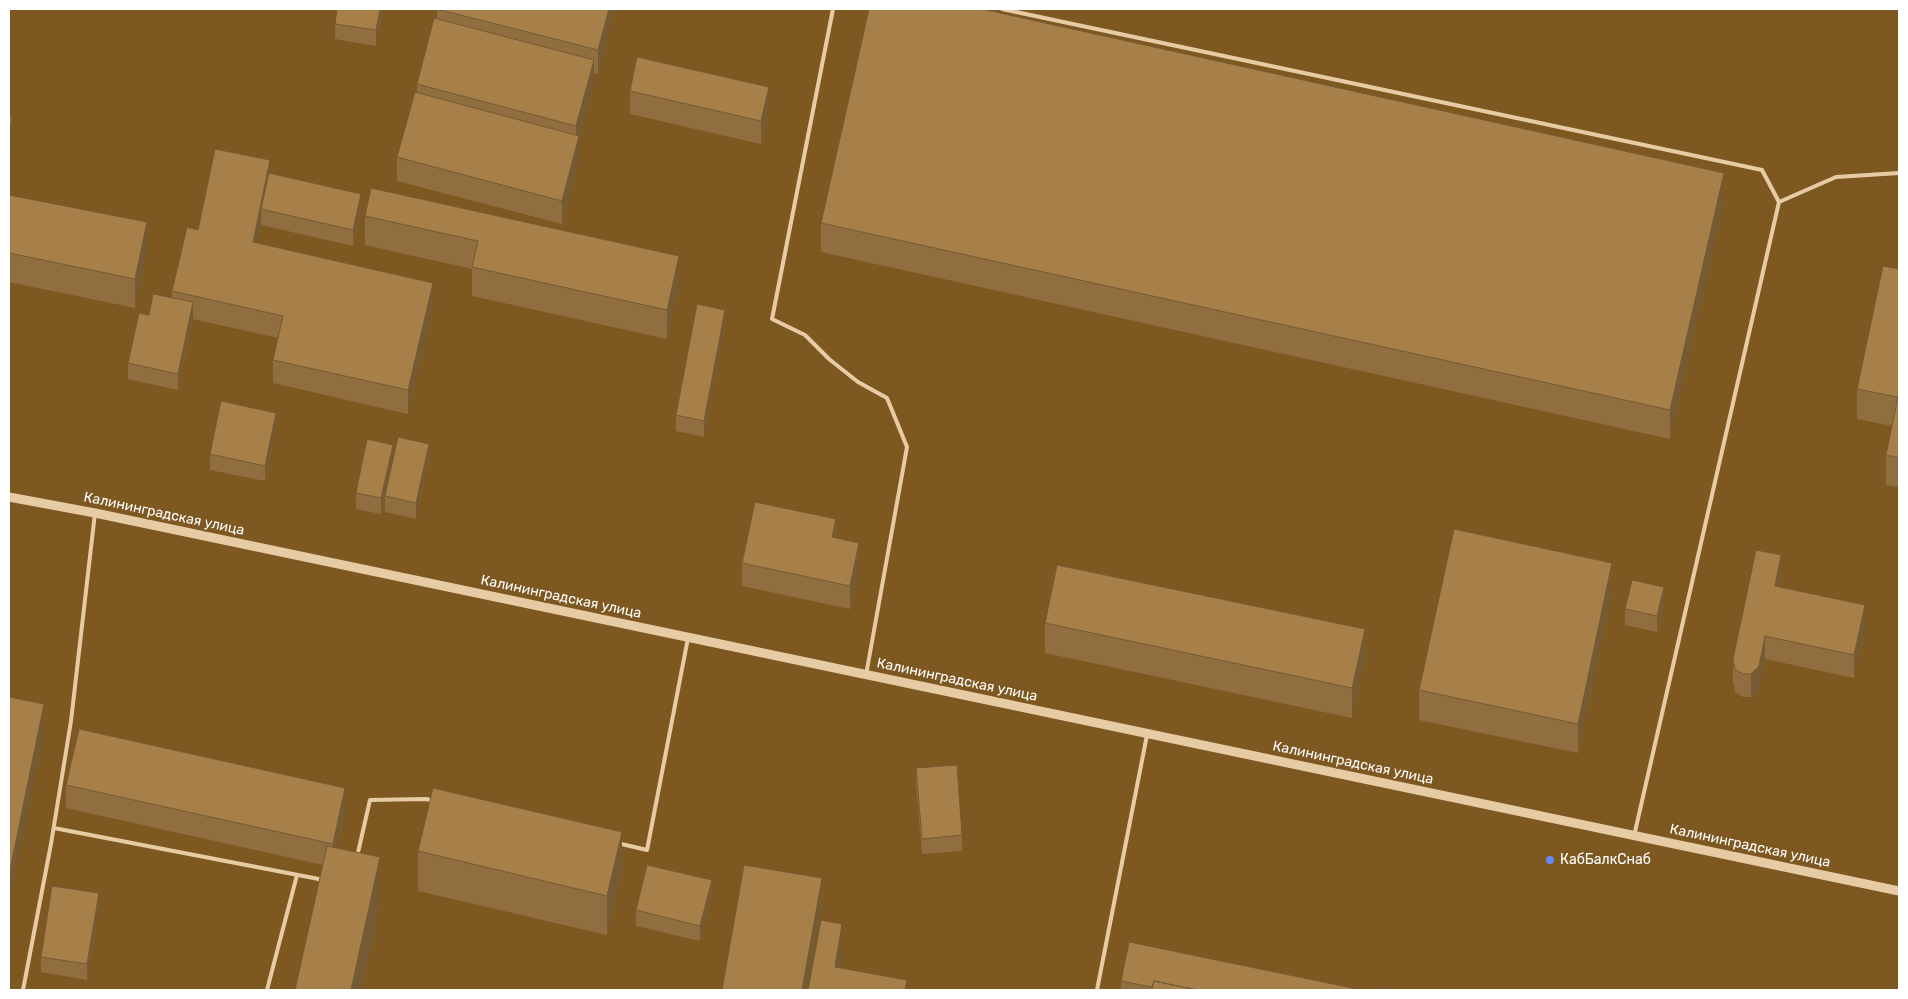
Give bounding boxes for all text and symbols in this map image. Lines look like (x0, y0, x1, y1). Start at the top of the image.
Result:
street label: Калининградская улица (82, 489, 246, 539)
street label: Калининградская улица (479, 572, 643, 622)
street label: Калининградская улица (875, 655, 1039, 705)
street label: Калининградская улица (1271, 738, 1435, 788)
street label: Калининградская улица (1668, 821, 1832, 871)
place label: КабБалкСнаб (1560, 852, 1651, 868)
marker: КабБалкСнаб (1544, 854, 1556, 866)

